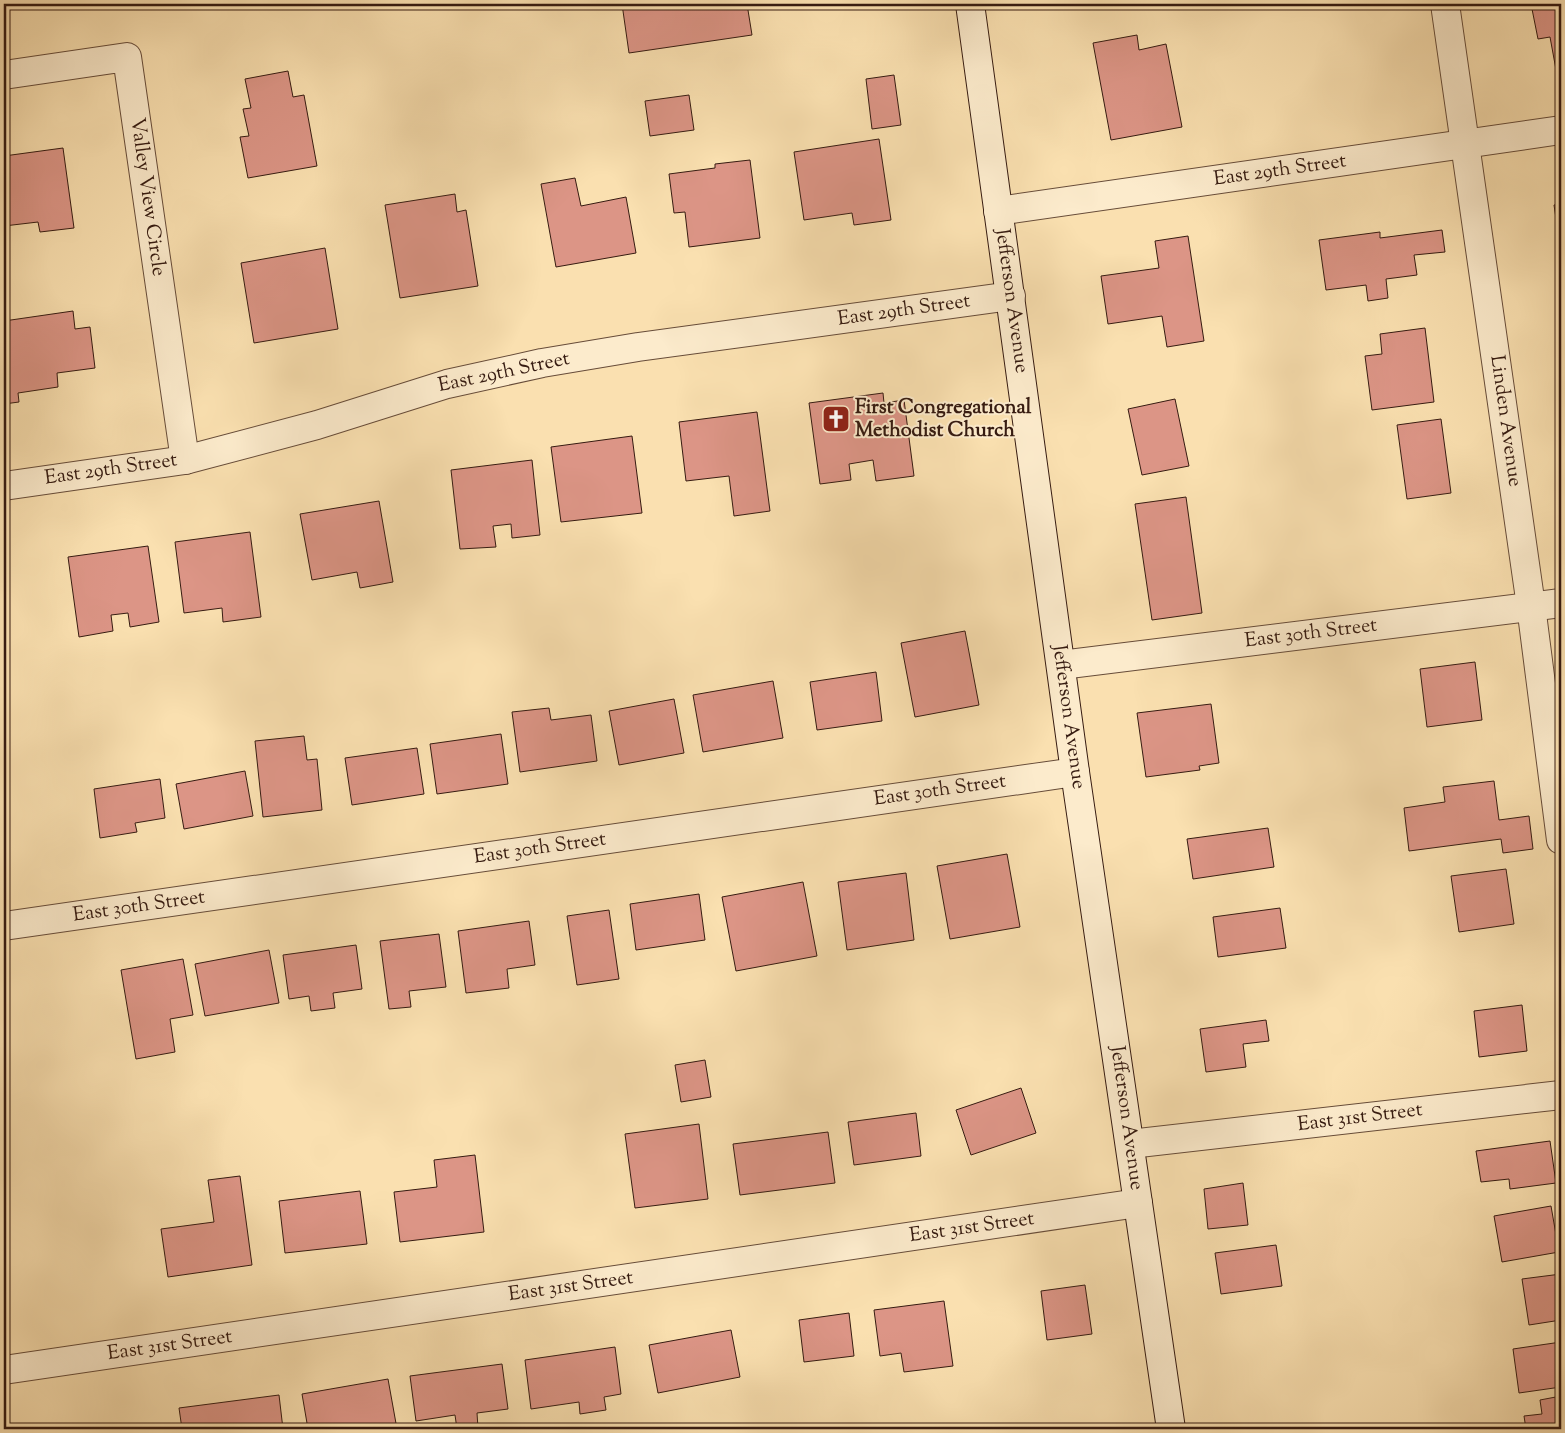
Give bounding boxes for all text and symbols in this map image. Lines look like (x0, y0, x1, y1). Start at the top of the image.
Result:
street label: Valley View Circle (122, 116, 172, 278)
street label: East 29th Street (1212, 147, 1348, 195)
street label: Jefferson Avenue (986, 226, 1035, 375)
street label: East 29th Street (836, 287, 972, 335)
street label: East 29th Street (436, 345, 573, 401)
street label: Linden Avenue (1481, 353, 1529, 489)
place label: First Congregational Methodist Church (855, 394, 1032, 446)
church icon: First Congregational Methodist Church (821, 404, 851, 434)
street label: East 29th Street (43, 446, 179, 494)
street label: East 30th Street (1243, 611, 1379, 657)
street label: Jefferson Avenue (1043, 642, 1092, 791)
street label: East 30th Street (872, 767, 1008, 815)
street label: East 30th Street (472, 825, 608, 873)
street label: East 30th Street (71, 883, 207, 931)
street label: Jefferson Avenue (1101, 1043, 1150, 1192)
street label: East 31st Street (1296, 1096, 1424, 1140)
street label: East 31st Street (908, 1205, 1036, 1251)
street label: East 31st Street (507, 1264, 635, 1310)
street label: East 31st Street (106, 1323, 234, 1369)

